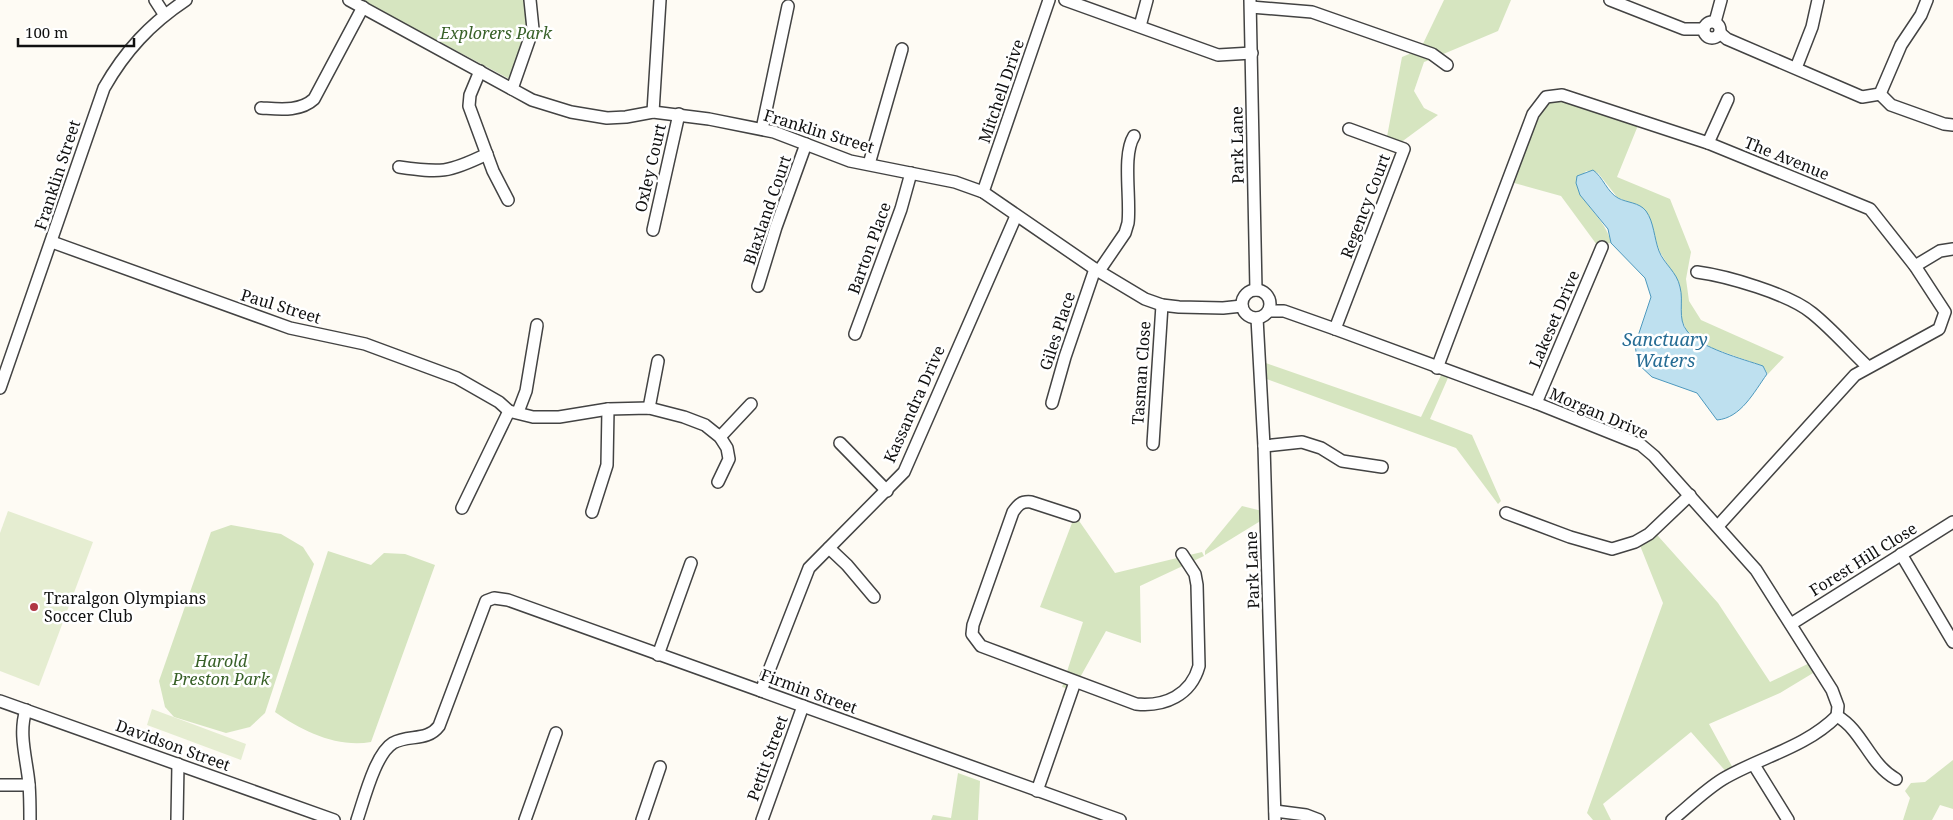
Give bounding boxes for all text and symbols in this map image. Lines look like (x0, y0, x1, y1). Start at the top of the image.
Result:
scale bar (18, 15, 134, 47)
text: 100 m (25, 22, 68, 42)
park label: Explorers Park (439, 22, 553, 44)
street label: Mitchell Drive (973, 36, 1029, 146)
street label: Franklin Street (761, 104, 877, 158)
street label: Park Lane (1225, 106, 1249, 184)
street label: Franklin Street (29, 117, 85, 233)
street label: Oxley Court (629, 121, 671, 214)
street label: The Avenue (1741, 131, 1833, 185)
street label: Regency Court (1335, 150, 1395, 261)
street label: Blaxland Court (738, 152, 796, 268)
street label: Barton Place (842, 199, 896, 297)
street label: Lakeset Drive (1524, 267, 1584, 371)
street label: Paul Street (238, 283, 324, 329)
street label: Giles Place (1034, 289, 1080, 373)
street label: Tasman Close (1126, 320, 1156, 426)
water label: Sanctuary Waters (1622, 327, 1708, 372)
street label: Kassandra Drive (878, 342, 950, 466)
street label: Morgan Drive (1546, 382, 1652, 444)
street label: Forest Hill Close (1805, 517, 1921, 601)
street label: Park Lane (1240, 531, 1264, 609)
place label: Traralgon Olympians Soccer Club (44, 587, 206, 627)
marker: Traralgon Olympians Soccer Club (28, 601, 40, 613)
park label: Harold Preston Park (172, 650, 270, 690)
street label: Firmin Street (758, 663, 861, 719)
street label: Pettit Street (741, 712, 793, 804)
street label: Davidson Street (113, 714, 234, 776)

